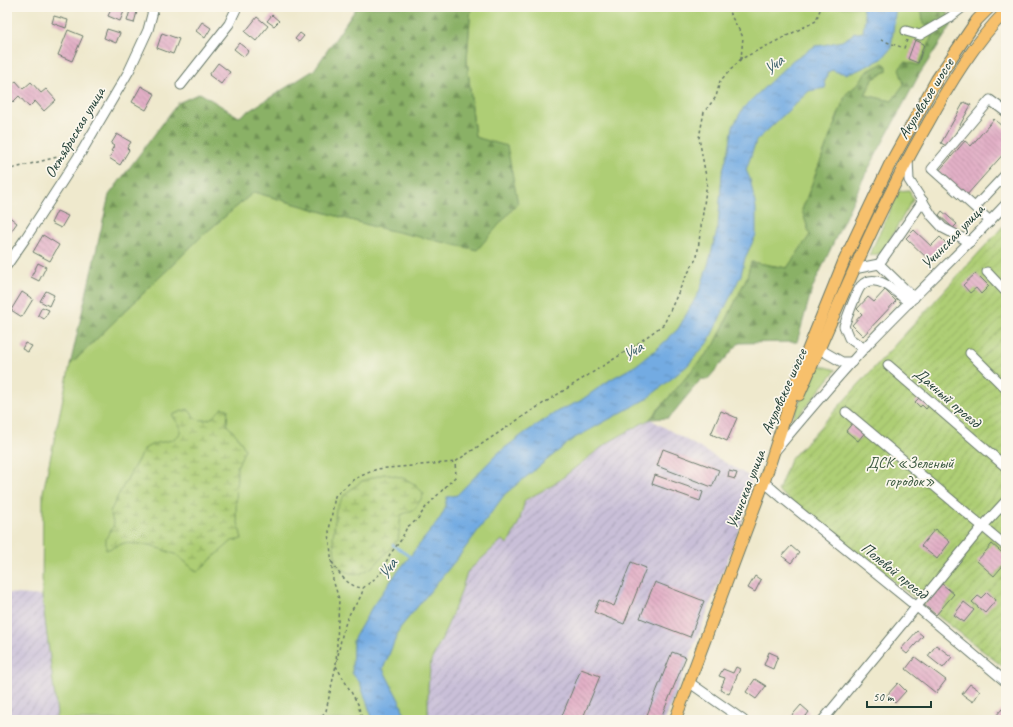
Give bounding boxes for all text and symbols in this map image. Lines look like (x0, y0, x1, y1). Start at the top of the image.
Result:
water label: Уча (759, 50, 789, 80)
street label: Акуловское шоссе (893, 53, 959, 143)
street label: Октябрьская улица (40, 82, 110, 181)
street label: Учинская улица (917, 199, 990, 273)
water label: Уча (618, 336, 648, 366)
street label: Акуловское шоссе (756, 344, 812, 437)
street label: Дачный проезд (910, 363, 986, 433)
street label: Учинская улица (722, 446, 771, 532)
park label: ДСК «Зеленый городок» (866, 453, 955, 491)
street label: Полевой проезд (857, 538, 933, 605)
water label: Уча (373, 554, 403, 584)
scale bar (867, 683, 931, 709)
text: 50 m (873, 689, 895, 705)

